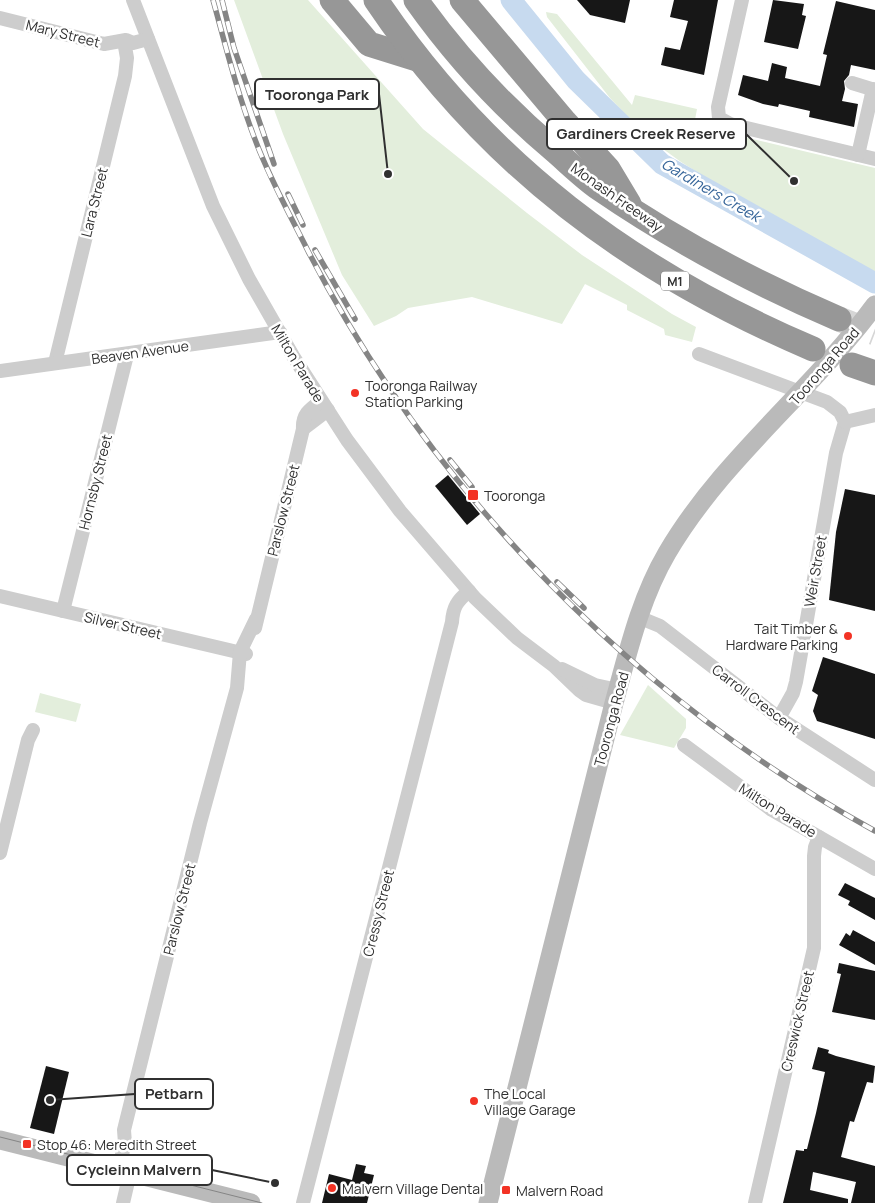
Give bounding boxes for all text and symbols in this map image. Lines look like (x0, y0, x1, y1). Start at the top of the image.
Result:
street label: Mary Street (24, 15, 102, 51)
callout: Tooronga Park (255, 79, 379, 109)
text: Tooronga Park (265, 84, 370, 105)
callout: Gardiners Creek Reserve (547, 119, 746, 149)
text: Gardiners Creek Reserve (556, 123, 736, 144)
water label: Gardiners Creek (658, 153, 767, 228)
street label: Monash Freeway (567, 158, 667, 236)
street label: Lara Street (76, 165, 112, 239)
road number: M1 (661, 272, 689, 290)
street label: Milton Parade (267, 320, 329, 406)
street label: Tooronga Road (785, 323, 863, 409)
street label: Beaven Avenue (90, 336, 190, 368)
place label: Tooronga Railway Station Parking (365, 376, 478, 411)
marker: Tooronga Railway Station Parking (349, 387, 361, 399)
street label: Hornsby Street (74, 432, 116, 532)
street label: Parslow Street (262, 462, 304, 558)
place label: Tooronga (484, 486, 545, 505)
marker: Tooronga (466, 488, 480, 502)
street label: Weir Street (799, 533, 831, 608)
street label: Silver Street (82, 607, 164, 643)
place label: Tait Timber & Hardware Parking (726, 619, 838, 654)
marker: Tait Timber & Hardware Parking (842, 630, 854, 642)
street label: Carroll Crescent (708, 660, 804, 738)
street label: Tooronga Road (589, 670, 633, 768)
street label: Milton Parade (736, 779, 820, 841)
street label: Parslow Street (158, 861, 200, 957)
street label: Cressy Street (358, 867, 398, 958)
street label: Creswick Street (776, 968, 818, 1073)
callout: Petbarn (135, 1079, 213, 1109)
text: Petbarn (145, 1083, 203, 1104)
place label: The Local Village Garage (484, 1084, 576, 1119)
marker: The Local Village Garage (468, 1095, 480, 1107)
place label: Stop 46: Meredith Street (37, 1135, 197, 1154)
marker: Stop 46: Meredith Street (21, 1138, 33, 1150)
callout: Cycleinn Malvern (67, 1155, 212, 1185)
text: Cycleinn Malvern (77, 1159, 201, 1180)
place label: Malvern Village Dental (342, 1179, 483, 1198)
place label: Malvern Road (516, 1181, 603, 1200)
marker: Malvern Village Dental (326, 1182, 338, 1194)
marker: Malvern Road (500, 1184, 512, 1196)

